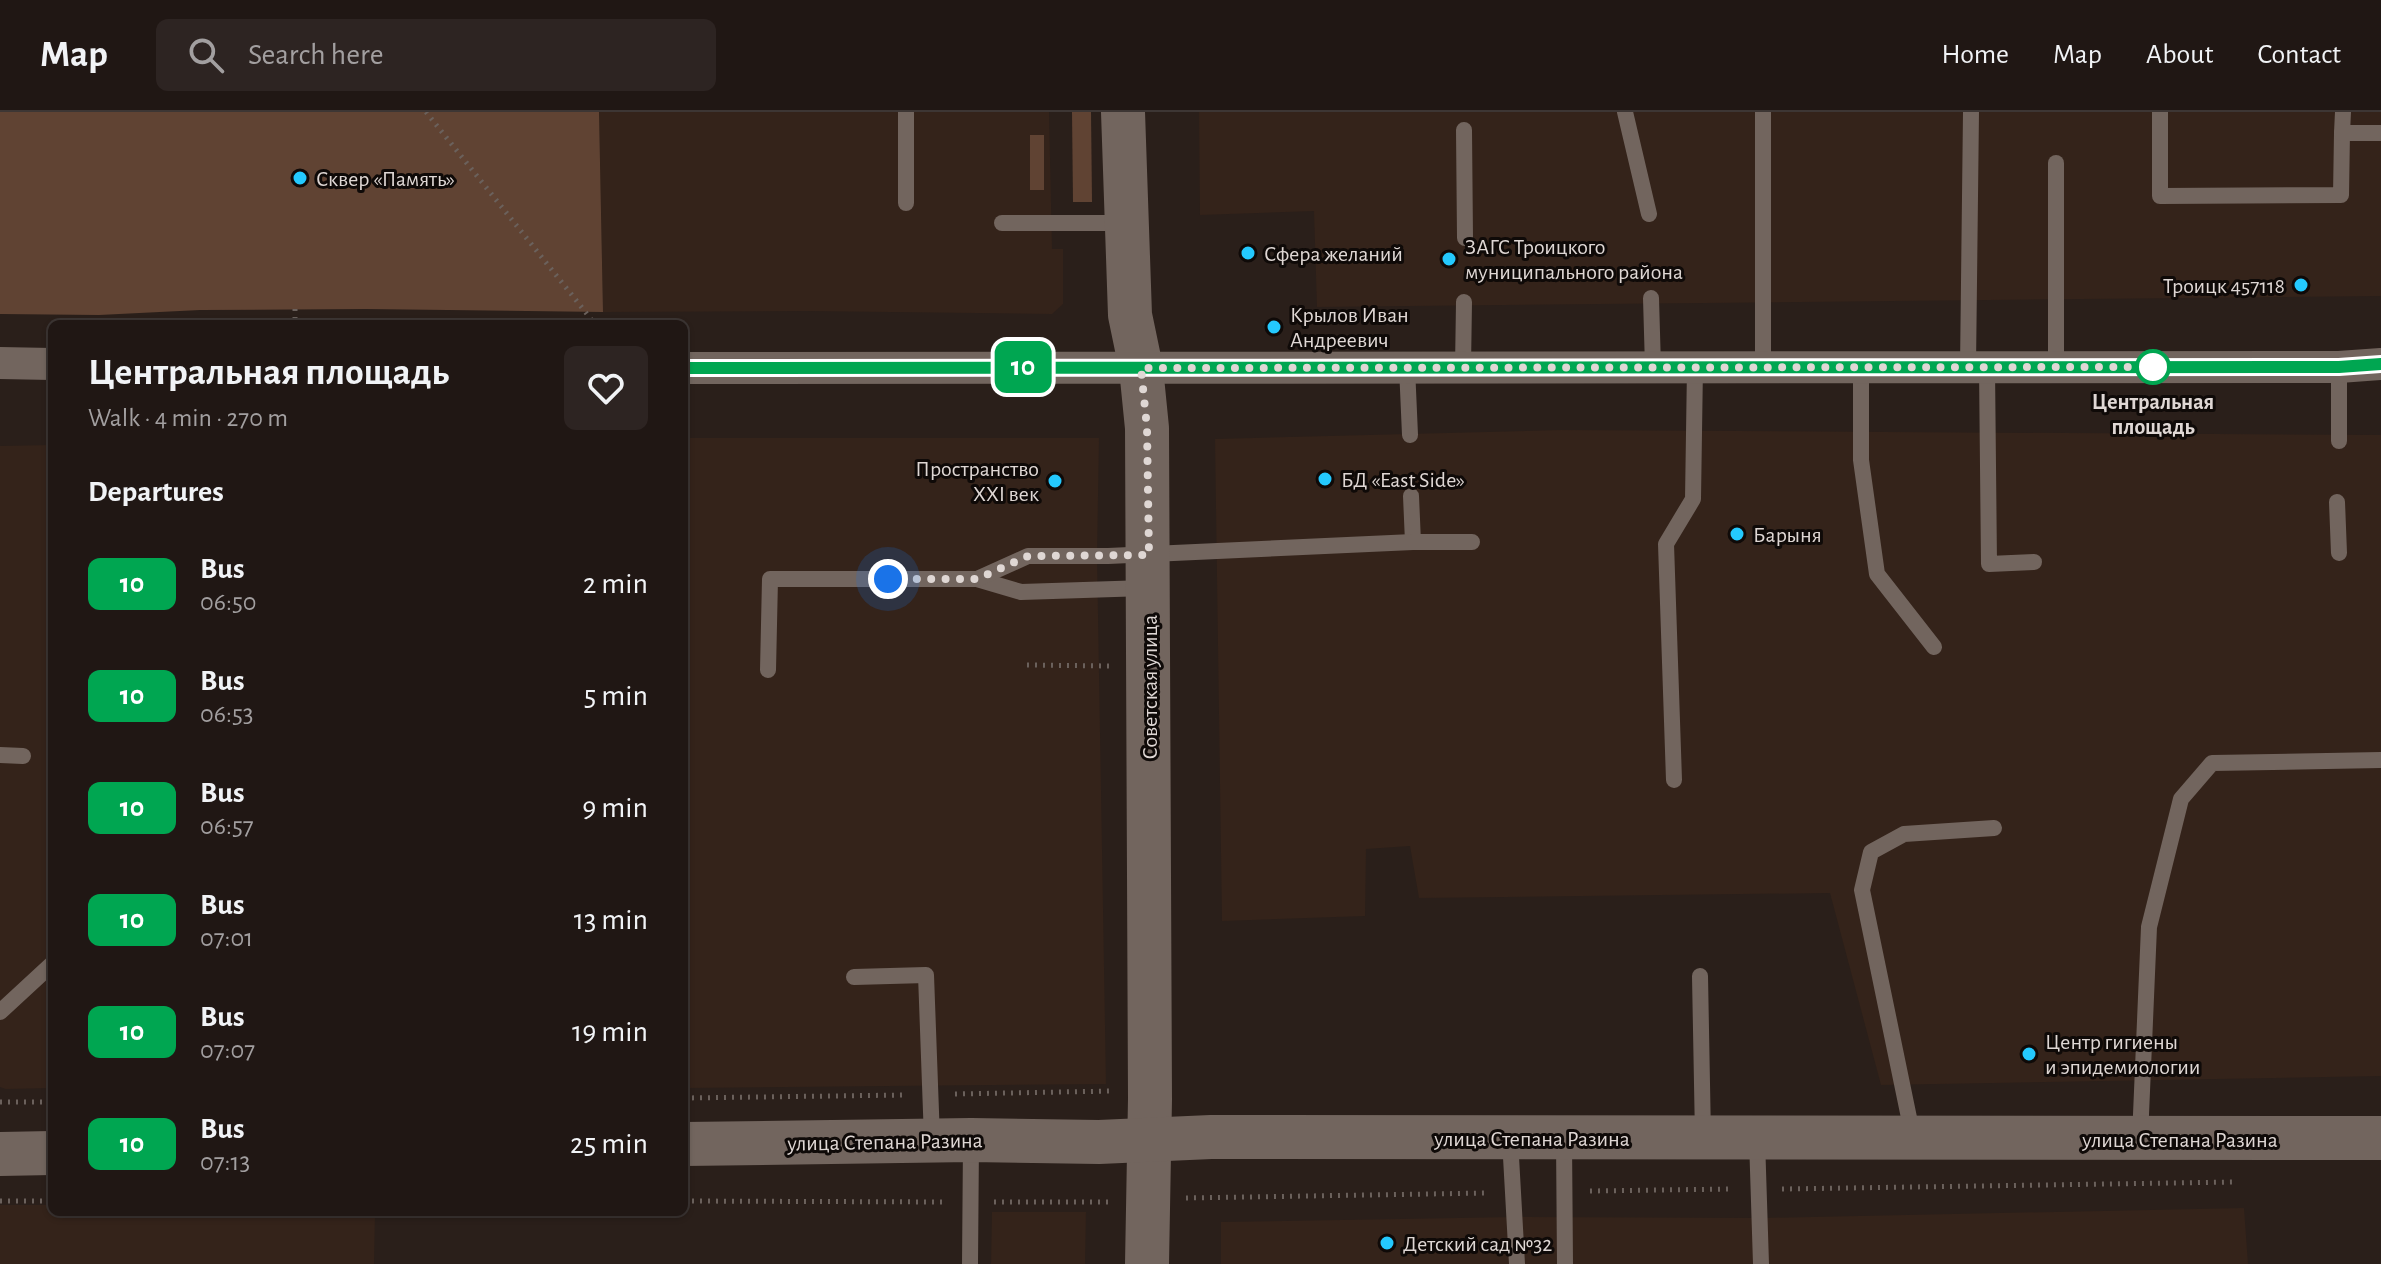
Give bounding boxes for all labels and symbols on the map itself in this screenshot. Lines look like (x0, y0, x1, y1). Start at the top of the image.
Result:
place label: Сквер «Память» (316, 168, 455, 190)
marker: Сквер «Память» (291, 169, 309, 187)
place label: ЗАГС Троицкого муниципального района (1465, 236, 1683, 283)
place label: Сфера желаний (1264, 243, 1403, 265)
marker: Сфера желаний (1239, 244, 1257, 262)
marker: ЗАГС Троицкого муниципального района (1440, 250, 1458, 268)
place label: Троицк 457118 (2163, 275, 2285, 297)
marker: Троицк 457118 (2292, 276, 2310, 294)
place label: Крылов Иван Андреевич (1290, 304, 1409, 351)
marker: Крылов Иван Андреевич (1265, 318, 1283, 336)
line badge: 10 (987, 341, 1059, 393)
marker: Центральная площадь (2136, 350, 2170, 384)
place label: Центральная площадь (2092, 391, 2214, 438)
place label: Пространство XXI век (915, 458, 1039, 505)
place label: БД «East Side» (1341, 469, 1465, 491)
marker: БД «East Side» (1316, 470, 1334, 488)
marker: Пространство XXI век (1046, 472, 1064, 490)
place label: Барыня (1753, 524, 1822, 546)
marker: Барыня (1728, 525, 1746, 543)
your location (868, 559, 908, 599)
street label: Советская улица (1139, 615, 1161, 759)
place label: Центр гигиены и эпидемиологии (2045, 1031, 2200, 1078)
marker: Центр гигиены и эпидемиологии (2020, 1045, 2038, 1063)
street label: улица Степана Разина (1433, 1128, 1630, 1150)
street label: улица Степана Разина (786, 1129, 983, 1155)
street label: улица Степана Разина (2081, 1129, 2278, 1151)
place label: Детский сад №32 (1403, 1233, 1552, 1255)
marker: Детский сад №32 (1378, 1234, 1396, 1252)

